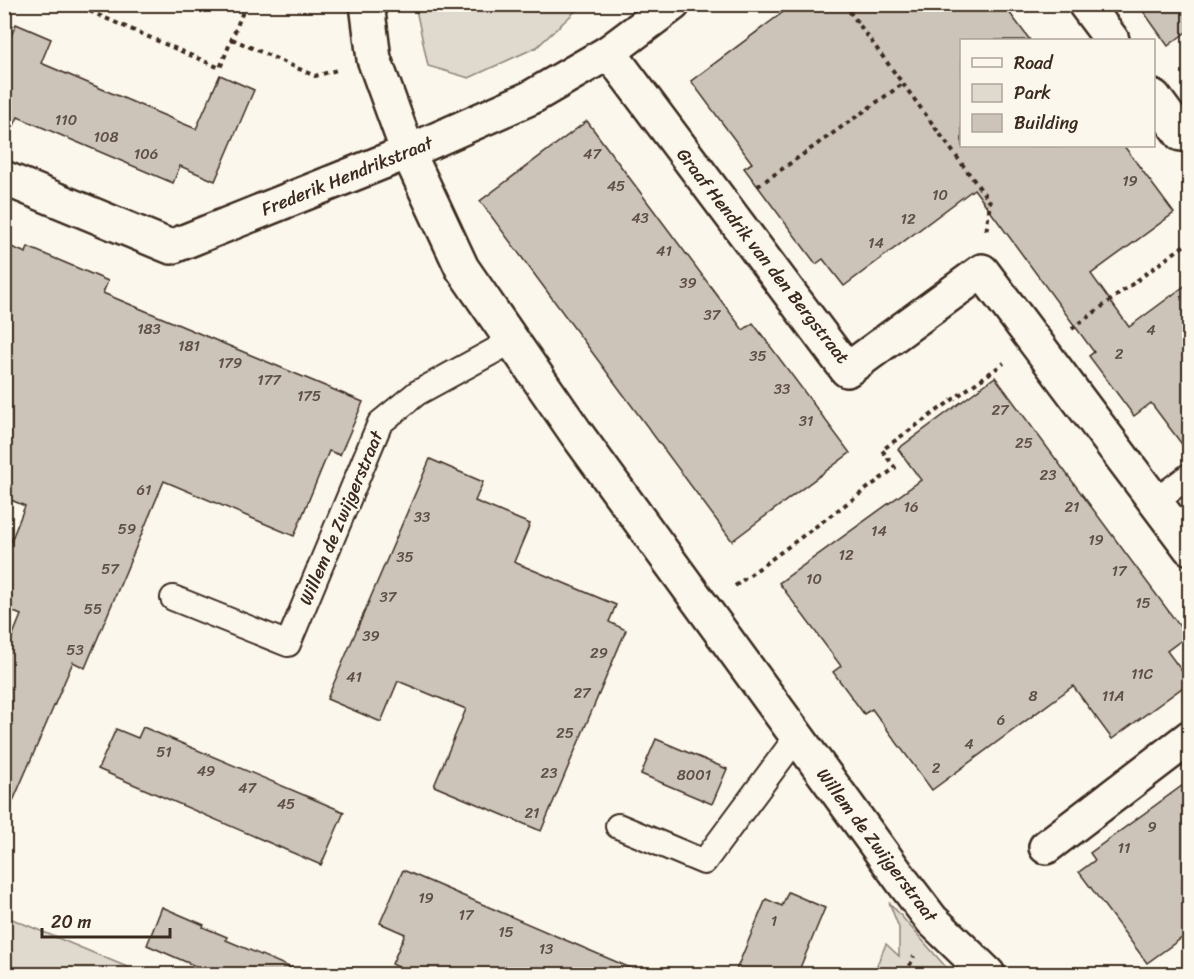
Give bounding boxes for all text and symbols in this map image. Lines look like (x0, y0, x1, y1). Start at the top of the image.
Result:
legend (960, 39, 1155, 147)
text: Road (1014, 47, 1054, 79)
text: Park (1014, 77, 1051, 109)
house number: 110 (55, 107, 77, 133)
text: Building (1014, 107, 1078, 139)
house number: 108 (94, 124, 118, 150)
street label: Frederik Hendrikstraat (256, 127, 438, 225)
house number: 106 (134, 141, 158, 167)
house number: 47 (583, 141, 602, 167)
street label: Graaf Hendrik van den Bergstraat (668, 141, 858, 371)
house number: 19 (1122, 168, 1138, 194)
house number: 45 (607, 173, 625, 199)
house number: 10 (932, 182, 948, 208)
house number: 43 (631, 205, 649, 231)
house number: 12 (900, 206, 916, 232)
house number: 14 (868, 230, 884, 256)
house number: 41 (656, 238, 672, 264)
house number: 39 (679, 270, 697, 296)
house number: 37 (704, 302, 722, 328)
house number: 183 (137, 316, 161, 342)
house number: 4 (1146, 317, 1156, 343)
house number: 181 (178, 333, 200, 359)
house number: 2 (1115, 341, 1124, 367)
house number: 35 (749, 343, 767, 369)
house number: 179 (218, 350, 242, 376)
house number: 177 (257, 367, 282, 393)
house number: 33 (774, 376, 790, 402)
house number: 175 (297, 383, 321, 409)
house number: 27 (991, 397, 1010, 423)
house number: 31 (799, 408, 813, 434)
street label: Willem de Zwijgerstraat (290, 425, 392, 610)
house number: 25 (1015, 430, 1033, 456)
house number: 23 (1040, 462, 1056, 488)
house number: 61 (137, 477, 151, 503)
house number: 16 (904, 494, 918, 520)
house number: 21 (1064, 494, 1080, 520)
house number: 33 (414, 504, 430, 530)
house number: 59 (118, 516, 136, 542)
house number: 14 (871, 518, 887, 544)
house number: 19 (1088, 527, 1104, 553)
house number: 12 (838, 542, 854, 568)
house number: 35 (396, 544, 414, 570)
house number: 57 (101, 556, 120, 582)
house number: 17 (1111, 558, 1128, 584)
house number: 10 (806, 566, 822, 592)
house number: 37 (380, 584, 398, 610)
house number: 15 (1135, 590, 1151, 616)
house number: 55 (84, 596, 102, 622)
house number: 39 (362, 623, 380, 649)
house number: 53 (66, 637, 84, 663)
house number: 29 (590, 640, 608, 666)
house number: 11C (1131, 661, 1154, 687)
house number: 41 (346, 664, 362, 690)
house number: 27 (573, 680, 592, 706)
house number: 8 (1028, 683, 1038, 709)
house number: 11A (1102, 683, 1124, 709)
house number: 6 (997, 707, 1005, 733)
house number: 25 (556, 720, 574, 746)
house number: 4 (964, 731, 974, 757)
house number: 51 (156, 739, 172, 765)
house number: 2 (932, 755, 941, 781)
house number: 49 (197, 758, 215, 784)
house number: 23 (541, 760, 557, 786)
street label: Willem de Zwijgerstraat (808, 761, 946, 930)
house number: 8001 (677, 762, 711, 788)
house number: 47 (238, 775, 257, 801)
house number: 45 (277, 791, 295, 817)
house number: 21 (524, 800, 540, 826)
house number: 9 (1147, 814, 1157, 840)
house number: 11 (1118, 835, 1130, 861)
house number: 19 (418, 885, 434, 911)
scale bar (42, 901, 170, 939)
house number: 17 (458, 902, 475, 928)
text: 20 m (51, 906, 91, 938)
house number: 1 (771, 908, 777, 934)
house number: 15 (498, 919, 514, 945)
house number: 13 (539, 936, 553, 962)

